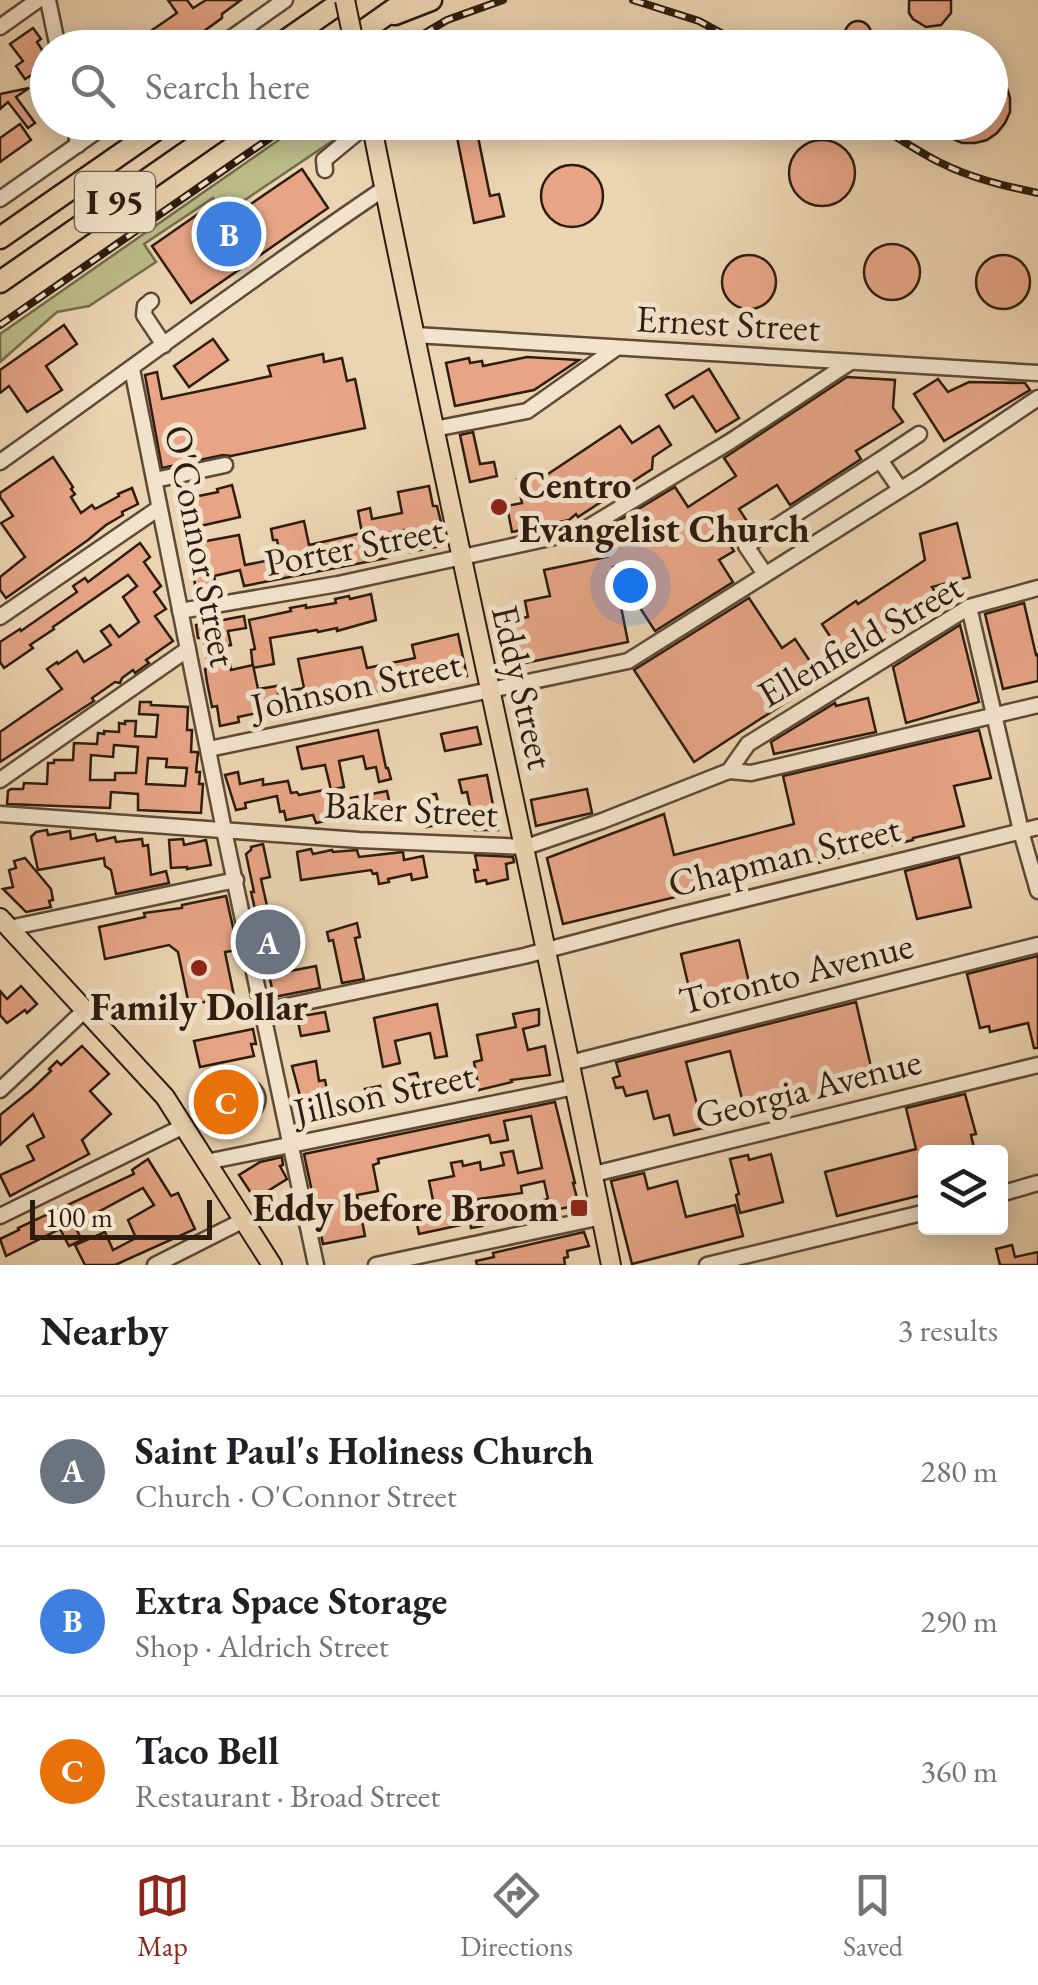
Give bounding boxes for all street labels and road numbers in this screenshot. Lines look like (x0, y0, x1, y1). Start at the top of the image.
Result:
road number: I 95 (75, 172, 155, 232)
street label: Ernest Street (635, 293, 821, 352)
street label: O'Connor Street (154, 421, 249, 671)
street label: Porter Street (260, 504, 448, 587)
street label: Ellenfield Street (749, 561, 971, 718)
street label: Eddy Street (481, 600, 566, 774)
street label: Johnson Street (244, 638, 465, 731)
street label: Baker Street (323, 779, 499, 838)
street label: Chapman Street (663, 803, 905, 908)
street label: Toronto Avenue (674, 920, 918, 1025)
street label: Georgia Avenue (690, 1036, 926, 1139)
street label: Jillson Street (287, 1050, 478, 1136)

